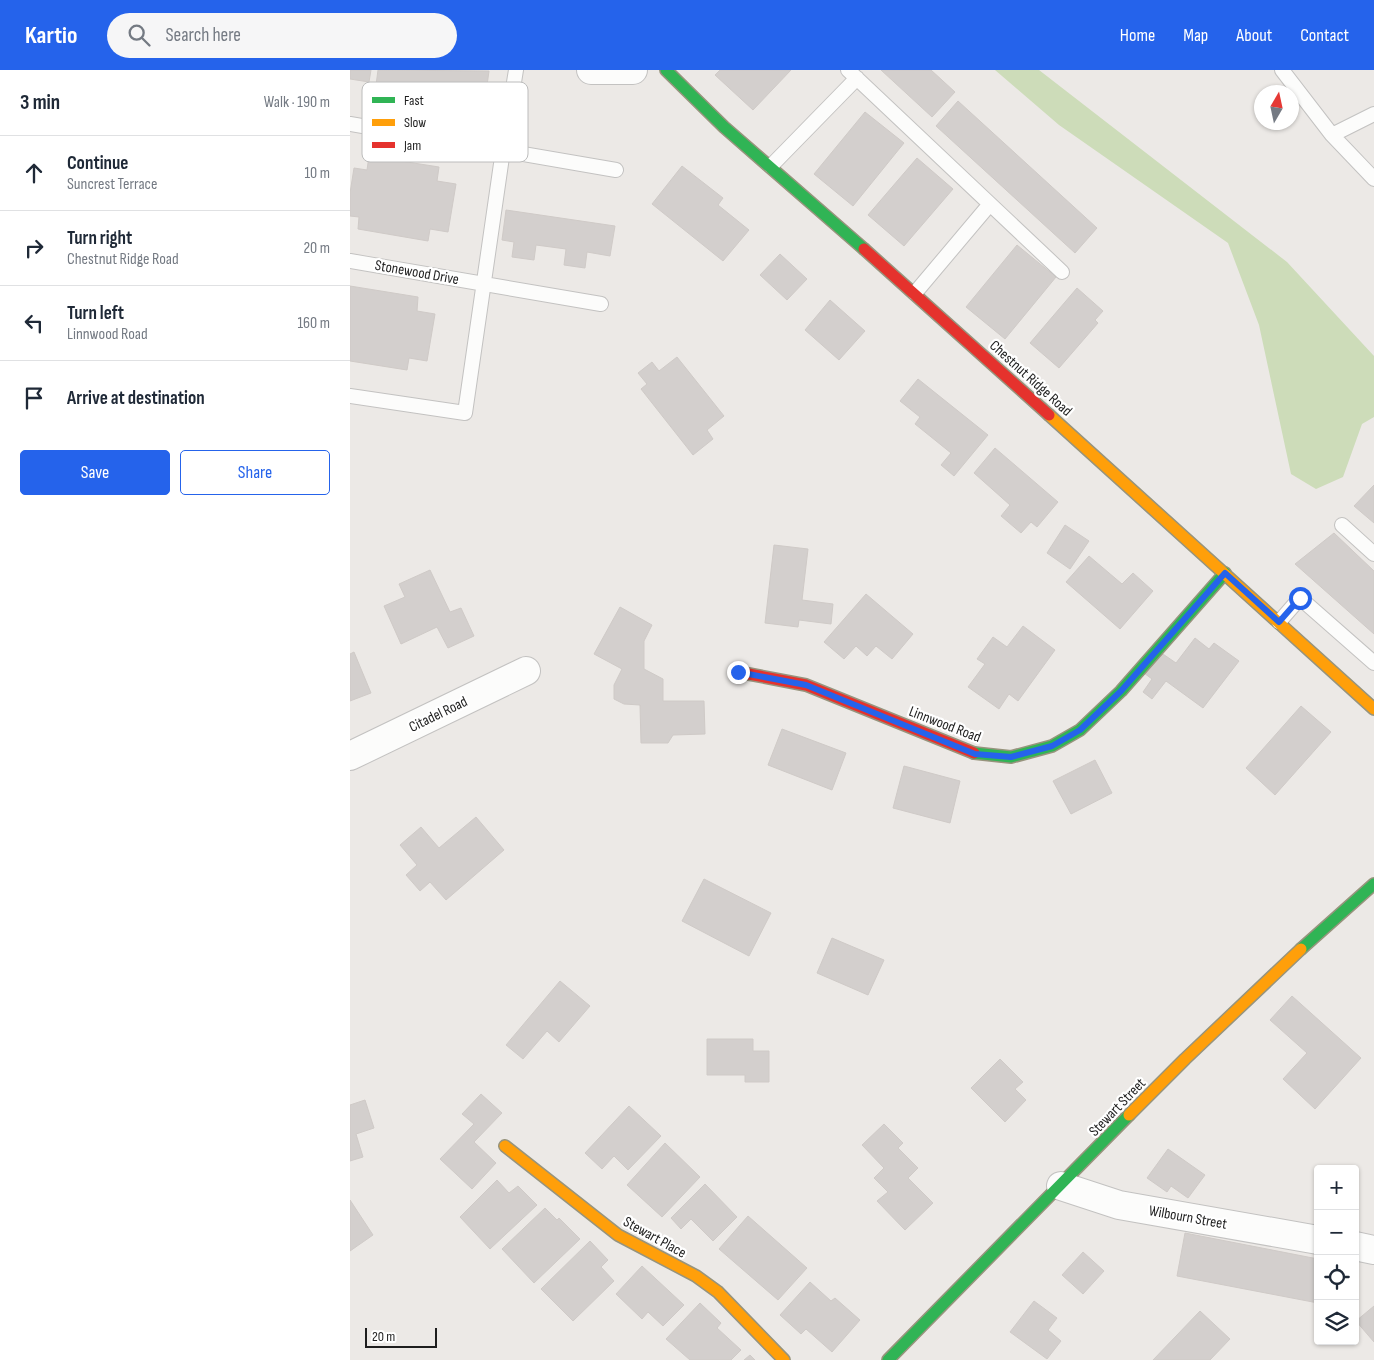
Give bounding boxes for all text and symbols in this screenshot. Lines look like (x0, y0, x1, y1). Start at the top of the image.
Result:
search box (107, 13, 457, 58)
text: Kartio (25, 21, 77, 50)
icon: search (125, 21, 153, 49)
text: Search here (165, 24, 241, 47)
text: Home (1120, 25, 1155, 46)
text: Map (1183, 25, 1208, 46)
text: About (1236, 25, 1272, 46)
text: Contact (1300, 25, 1349, 46)
legend (362, 82, 528, 162)
north arrow (1254, 85, 1299, 130)
text: 3 min (20, 90, 60, 115)
text: Fast (404, 92, 424, 109)
text: Walk · 190 m (264, 93, 330, 112)
text: Slow (404, 114, 426, 131)
text: Jam (403, 137, 421, 154)
text: Continue (67, 152, 128, 175)
icon: ahead (20, 159, 48, 187)
text: 10 m (304, 164, 330, 183)
text: Suncrest Terrace (67, 175, 157, 194)
text: Turn right (67, 227, 132, 250)
icon: right (20, 234, 48, 262)
text: 20 m (303, 239, 330, 258)
text: Chestnut Ridge Road (67, 250, 179, 269)
street label: Stonewood Drive (373, 256, 460, 289)
text: Turn left (67, 302, 124, 325)
icon: left (20, 309, 48, 337)
text: 160 m (297, 314, 330, 333)
text: Linnwood Road (67, 325, 148, 344)
street label: Chestnut Ridge Road (985, 336, 1076, 420)
icon: arrive (20, 384, 48, 412)
text: Arrive at destination (67, 387, 205, 410)
button: Save (20, 450, 170, 495)
button: Share (180, 450, 330, 495)
route start (1289, 587, 1312, 610)
route end (727, 661, 750, 684)
street label: Citadel Road (406, 692, 471, 737)
street label: Linnwood Road (906, 702, 984, 747)
street label: Stewart Street (1085, 1074, 1150, 1141)
map controls (1314, 1165, 1359, 1345)
button: + (1314, 1165, 1359, 1210)
street label: Wilbourn Street (1147, 1201, 1229, 1234)
button: − (1314, 1210, 1359, 1255)
street label: Stewart Place (620, 1212, 690, 1263)
button: locate (1314, 1255, 1359, 1300)
button: layers (1314, 1300, 1359, 1345)
scale bar (365, 1325, 438, 1348)
text: 20 m (372, 1328, 395, 1345)

